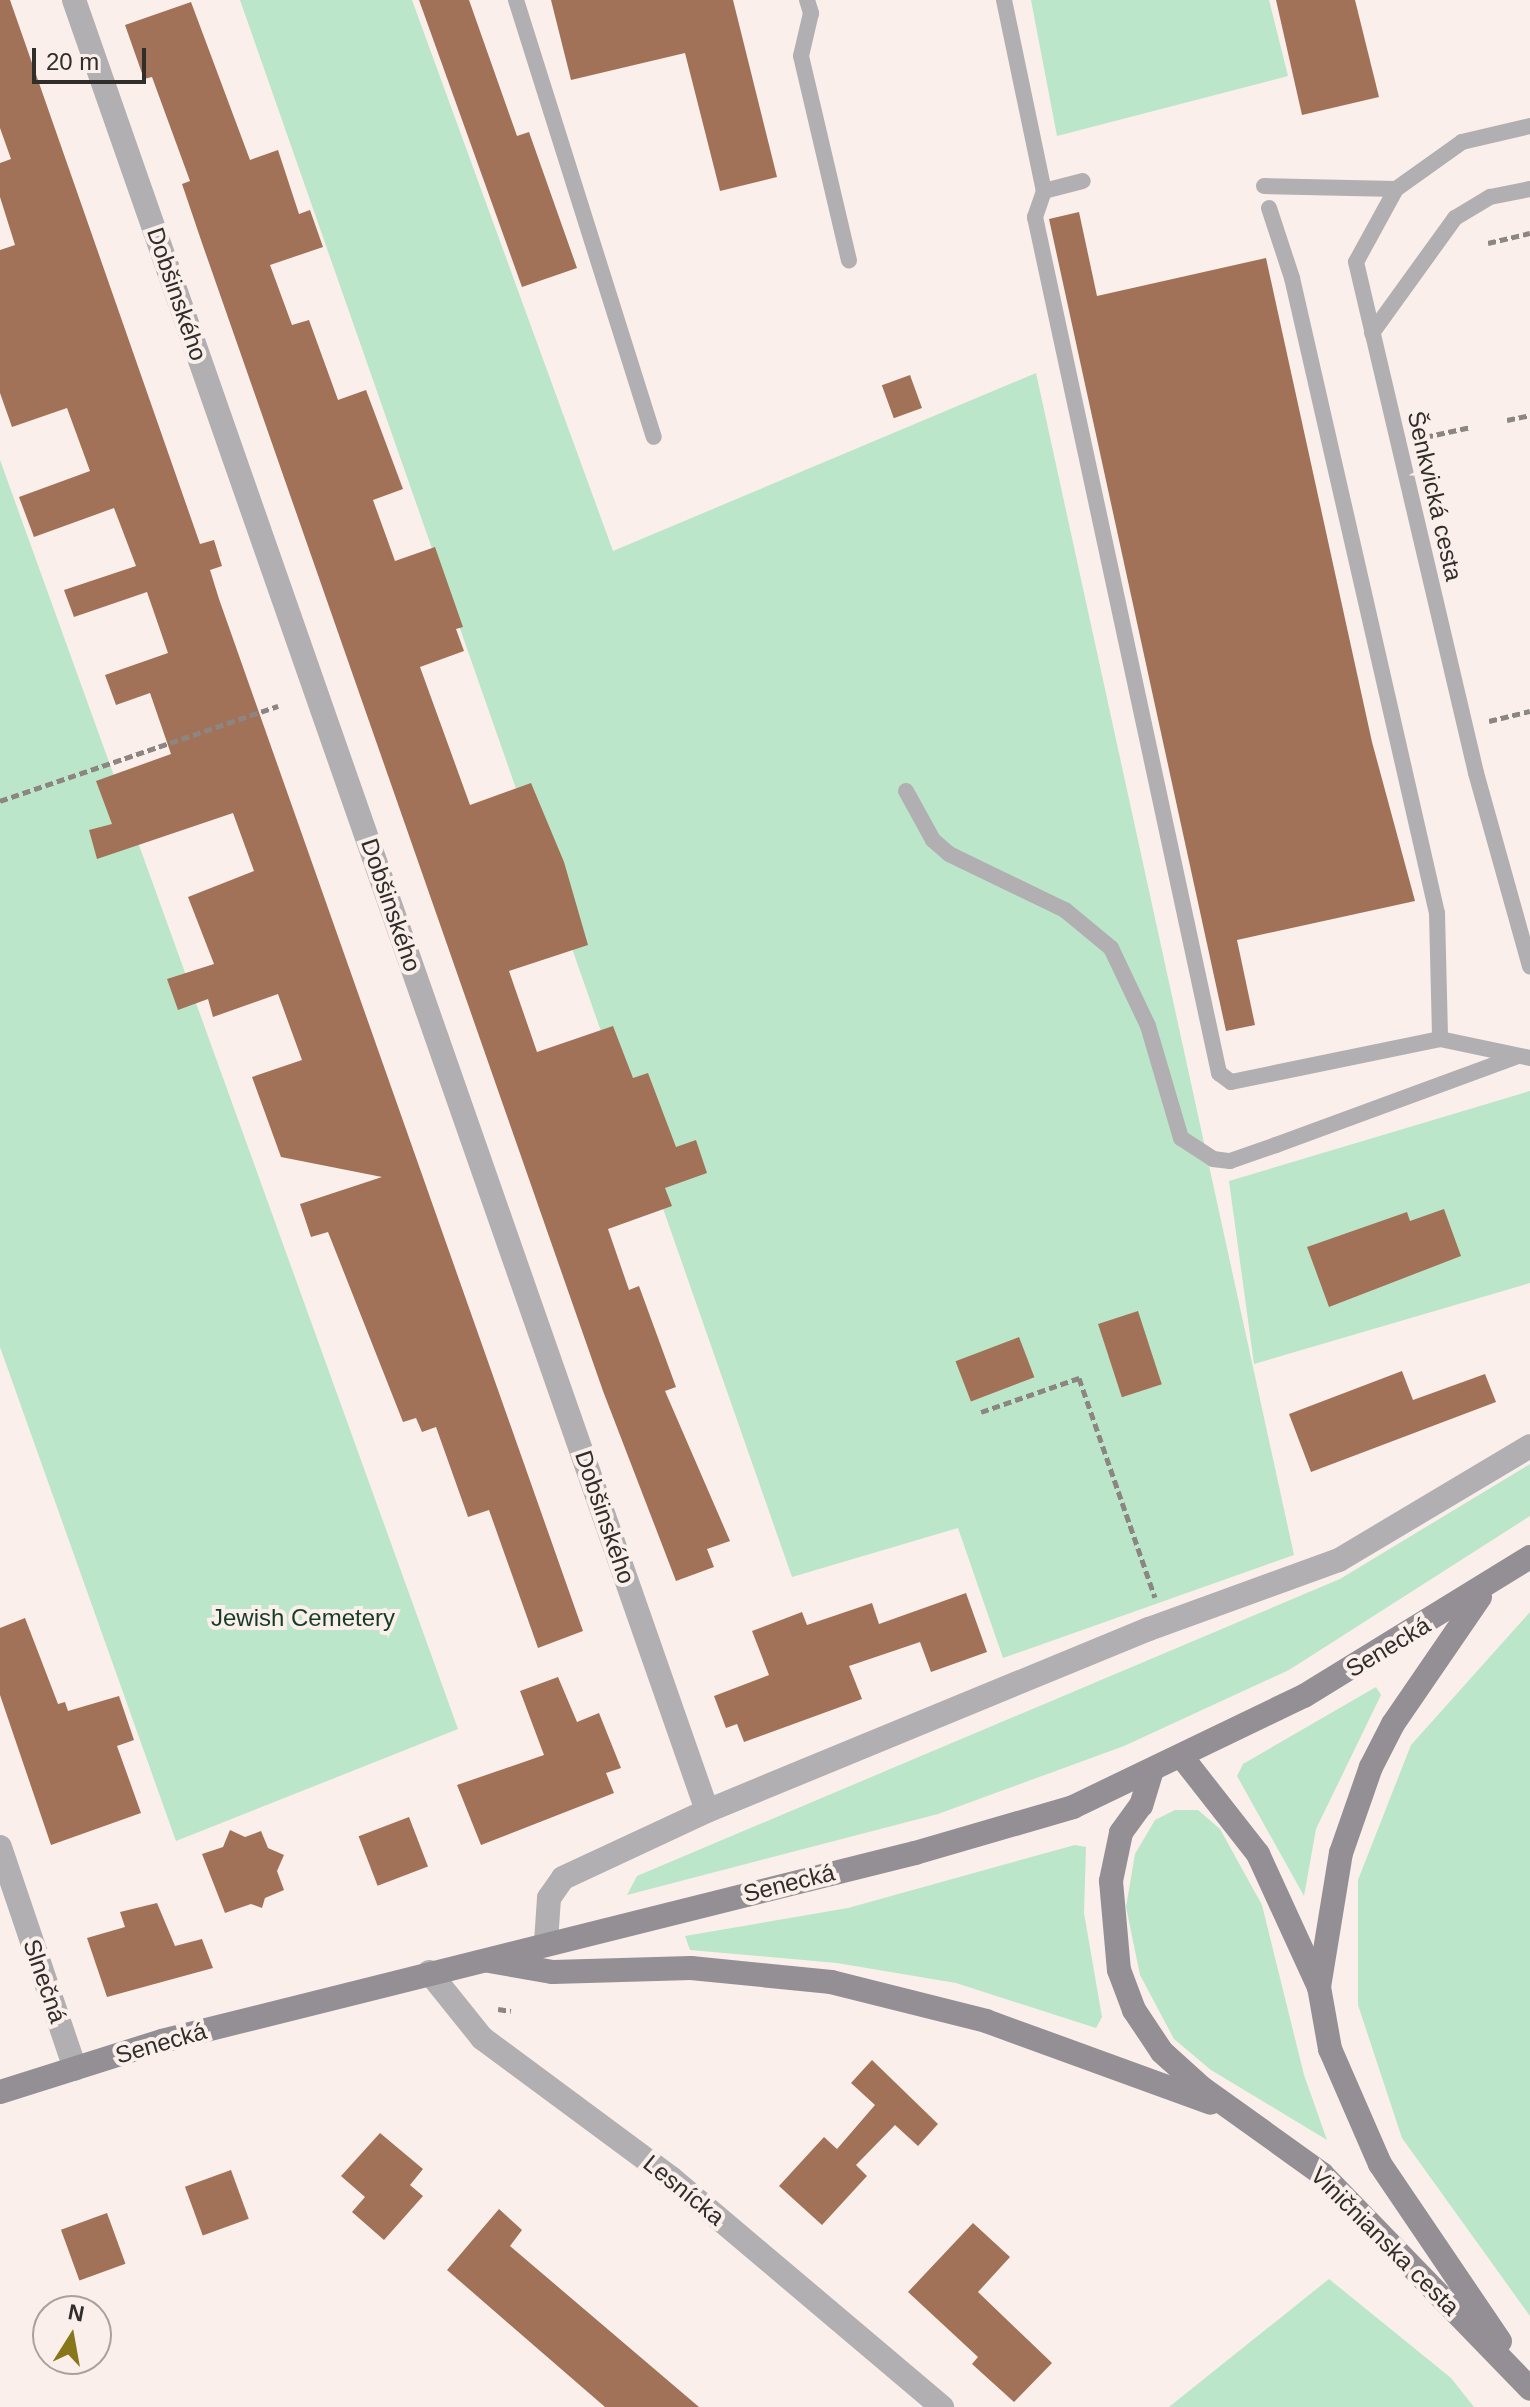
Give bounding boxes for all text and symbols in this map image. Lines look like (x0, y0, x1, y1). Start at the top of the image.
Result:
scale bar (36, 32, 150, 82)
text: 20 m (46, 48, 99, 75)
street label: Dobšinského (141, 224, 213, 364)
street label: Šenkvická cesta (1401, 408, 1469, 584)
street label: Dobšinského (355, 835, 427, 975)
street label: Dobšinského (569, 1447, 641, 1587)
park label: Jewish Cemetery (211, 1604, 395, 1632)
street label: Senecká (1341, 1611, 1435, 1683)
street label: Senecká (740, 1858, 838, 1908)
street label: Slnečná (17, 1935, 73, 2027)
street label: Senecká (112, 2016, 210, 2070)
street label: Lesnícka (638, 2149, 730, 2231)
street label: Viničnianska cesta (1305, 2161, 1465, 2321)
north arrow (32, 2295, 112, 2375)
text: N (66, 2299, 86, 2327)

